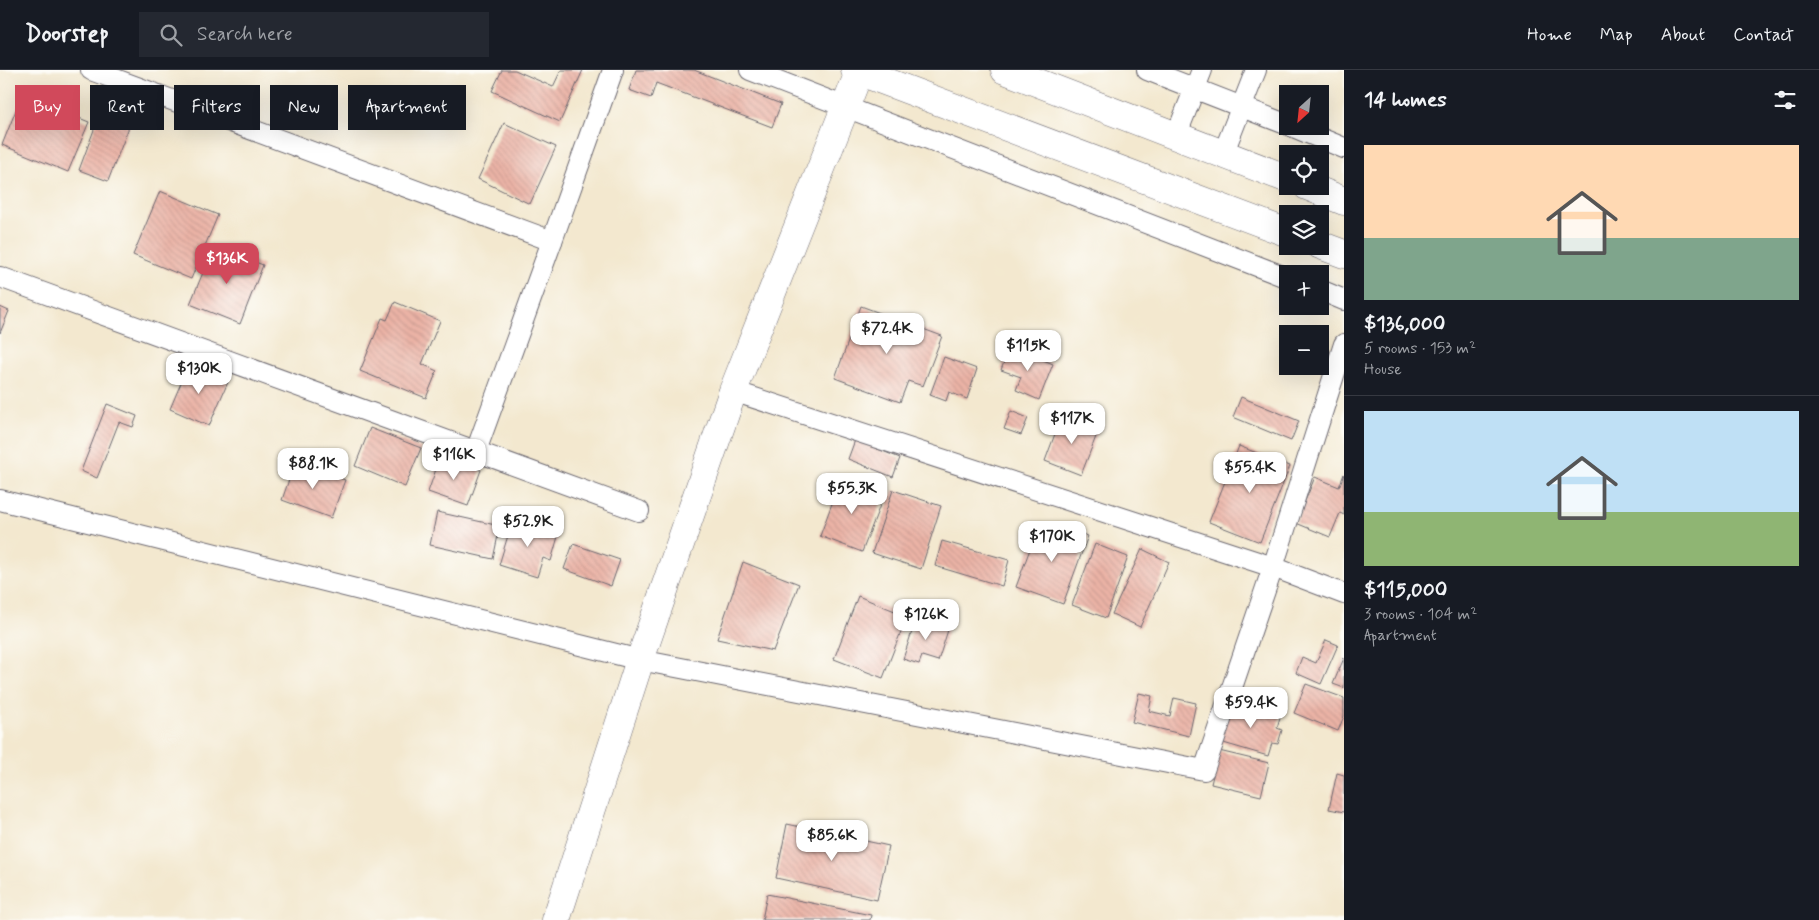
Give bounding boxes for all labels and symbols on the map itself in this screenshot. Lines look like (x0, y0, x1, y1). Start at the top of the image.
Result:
north arrow (1279, 85, 1329, 135)
pin: $136K (192, 242, 262, 285)
pin: $72.4K (846, 312, 928, 355)
pin: $115K (993, 330, 1063, 372)
pin: $130K (164, 352, 234, 395)
pin: $117K (1037, 402, 1107, 445)
pin: $116K (419, 438, 489, 481)
pin: $88.1K (272, 448, 354, 490)
pin: $55.4K (1209, 452, 1291, 494)
pin: $55.3K (811, 472, 893, 515)
pin: $52.9K (487, 506, 569, 548)
pin: $170K (1017, 520, 1087, 563)
pin: $126K (891, 598, 961, 641)
pin: $59.4K (1210, 686, 1292, 729)
pin: $85.6K (791, 820, 873, 862)

